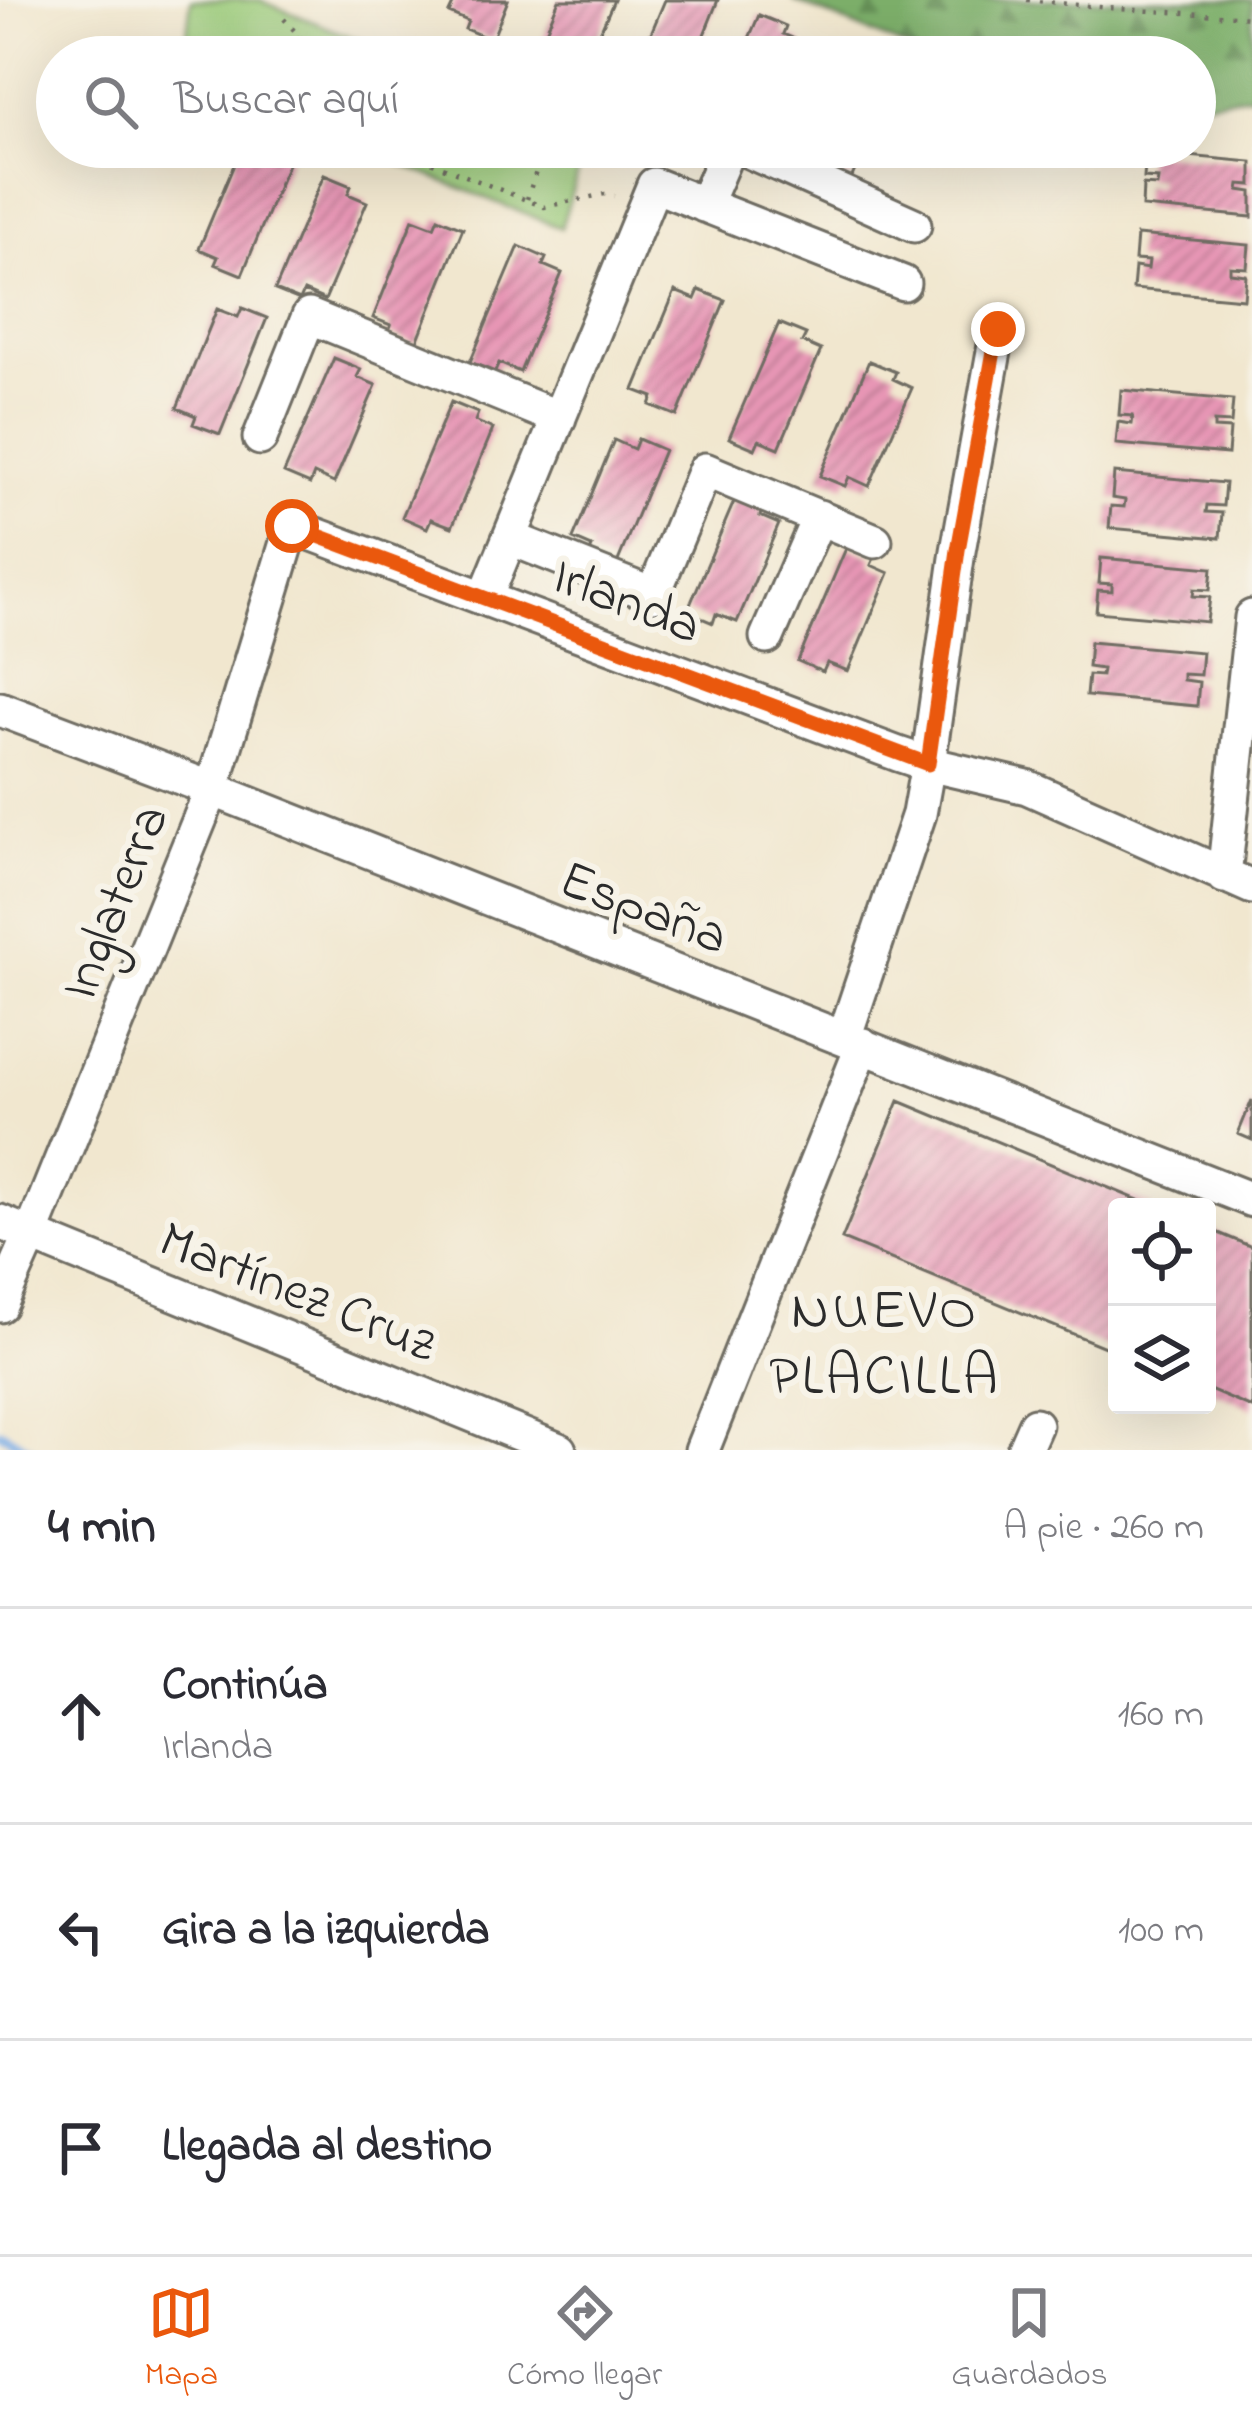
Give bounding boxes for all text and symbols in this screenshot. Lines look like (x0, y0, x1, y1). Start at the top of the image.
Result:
search box (36, 36, 1216, 168)
icon: search (78, 69, 144, 135)
text: Buscar aquí (174, 69, 399, 135)
route end (971, 302, 1025, 356)
route start (265, 499, 319, 553)
street label: Irlanda (540, 540, 712, 668)
street label: Inglaterra (43, 794, 193, 1013)
street label: España (547, 843, 738, 978)
map controls (1108, 1198, 1216, 1414)
button: locate (1108, 1198, 1216, 1306)
street label: Martínez Cruz (146, 1203, 448, 1386)
district label: NUEVO PLACILLA (769, 1272, 1001, 1421)
button: layers (1108, 1306, 1216, 1414)
text: 4 min (48, 1491, 156, 1566)
text: A pie · 260 m (1003, 1500, 1204, 1557)
text: Continúa (162, 1654, 328, 1720)
icon: ahead (48, 1683, 114, 1749)
text: 160 m (1118, 1687, 1204, 1744)
text: Irlanda (162, 1720, 273, 1777)
icon: left (48, 1899, 114, 1965)
text: Gira a la izquierda (162, 1899, 490, 1965)
text: 100 m (1118, 1903, 1204, 1960)
icon: arrive (48, 2115, 114, 2181)
text: Llegada al destino (162, 2115, 492, 2181)
tab: Mapa (144, 2280, 218, 2400)
tab: Cómo llegar (507, 2280, 662, 2400)
tab: Guardados (951, 2280, 1108, 2400)

